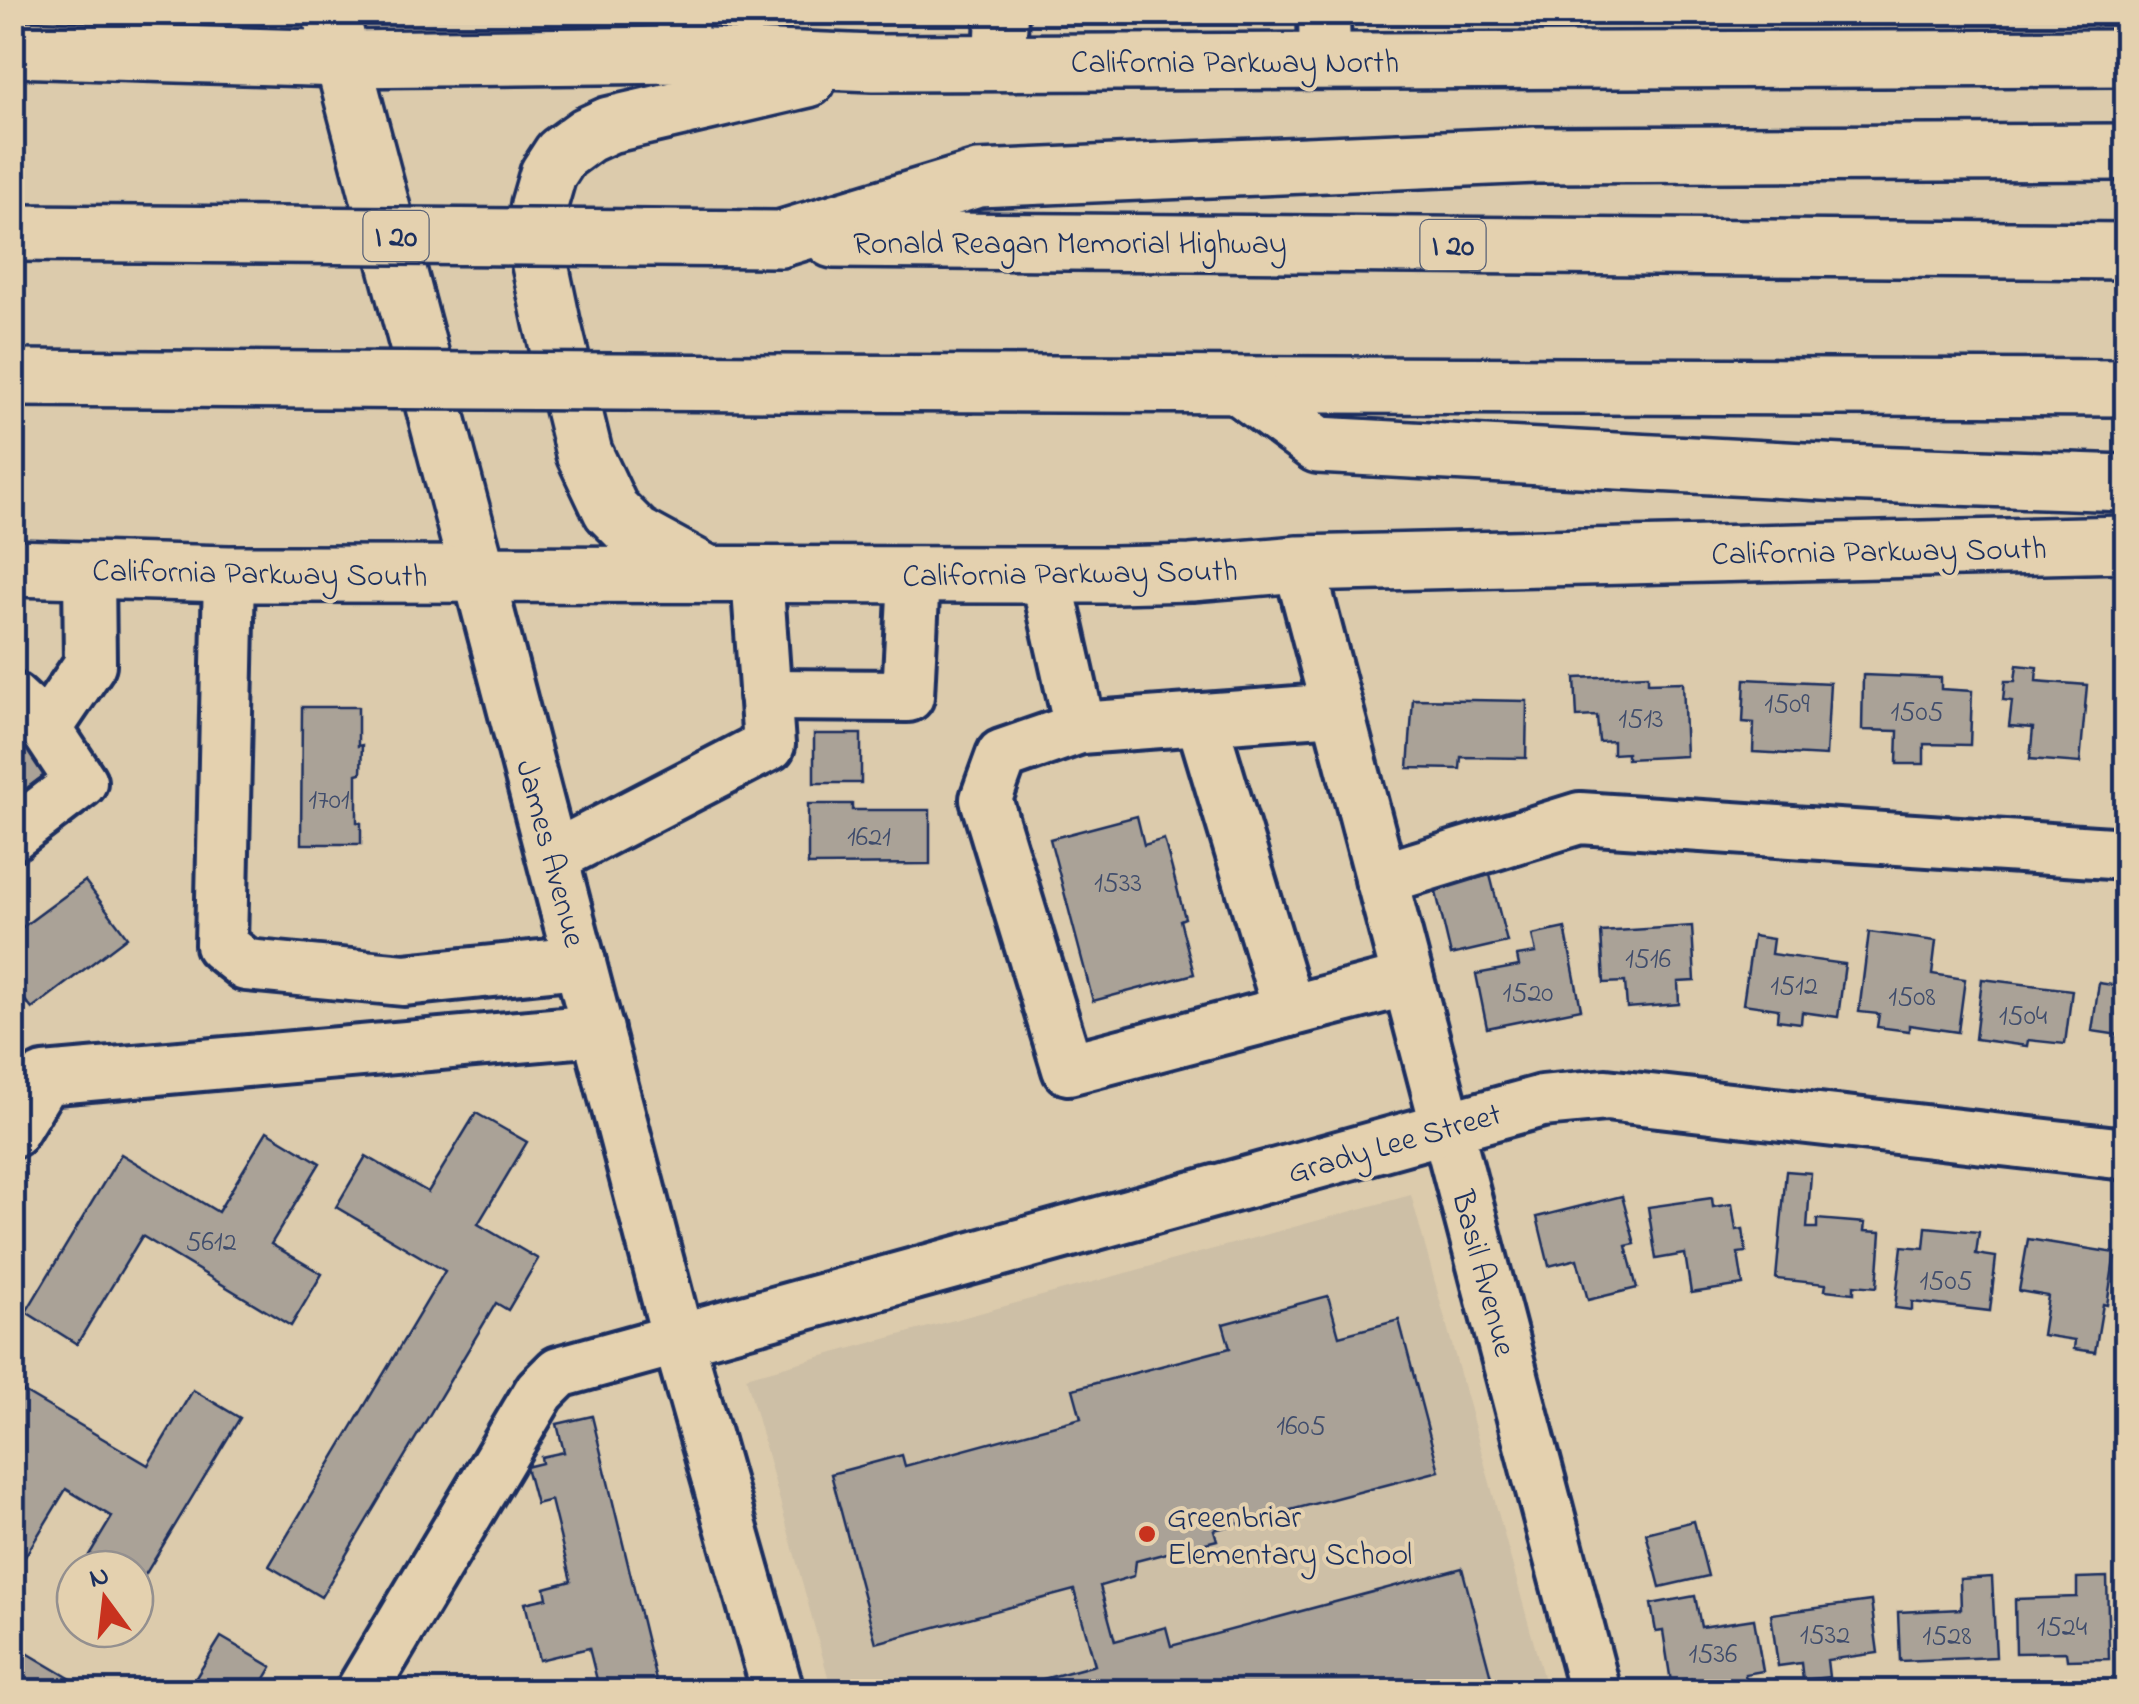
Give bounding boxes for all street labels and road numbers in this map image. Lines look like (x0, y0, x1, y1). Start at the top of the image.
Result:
street label: California Parkway North (1071, 41, 1399, 88)
road number: I 20 (364, 211, 428, 261)
road number: I 20 (1420, 220, 1486, 270)
street label: Ronald Reagan Memorial Highway (853, 222, 1287, 269)
street label: California Parkway South (1711, 527, 2047, 580)
street label: California Parkway South (92, 549, 428, 602)
street label: California Parkway South (902, 549, 1238, 602)
street label: James Avenue (501, 755, 596, 953)
street label: Grady Lee Street (1283, 1092, 1508, 1198)
street label: Basil Avenue (1437, 1185, 1526, 1363)

